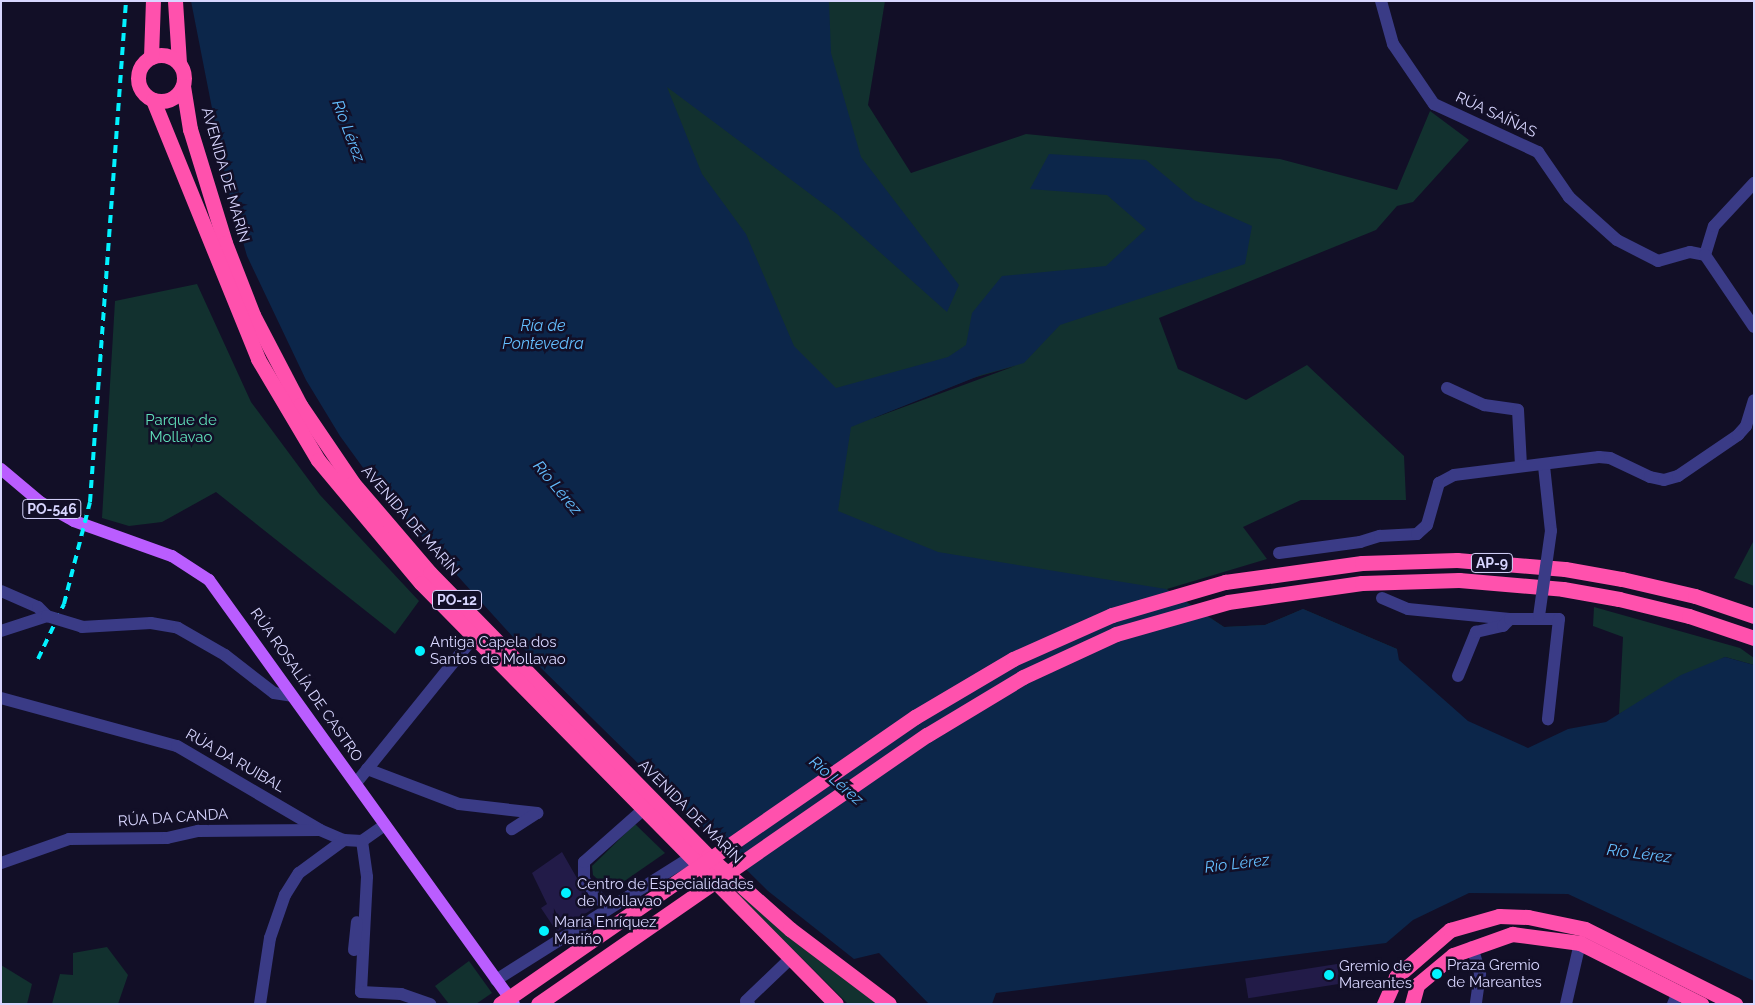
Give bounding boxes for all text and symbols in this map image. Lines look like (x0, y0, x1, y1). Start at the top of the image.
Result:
street label: RÚA SAÍÑAS (1452, 88, 1540, 142)
water label: Río Lérez (327, 97, 369, 165)
street label: AVENIDA DE MARÍN (197, 105, 253, 245)
water label: Ría de Pontevedra (502, 316, 584, 354)
park label: Parque de Mollavao (145, 411, 217, 446)
water label: Río Lérez (529, 457, 585, 519)
street label: AVENIDA DE MARÍN (357, 462, 463, 580)
road number: PO-546 (22, 498, 82, 520)
road number: AP-9 (1471, 552, 1513, 574)
road number: PO-12 (432, 588, 482, 612)
street label: RÚA ROSALÍA DE CASTRO (246, 604, 366, 766)
place label: Antiga Capela dos Santos de Mollavao (430, 633, 566, 668)
marker: Antiga Capela dos Santos de Mollavao (414, 645, 426, 657)
street label: RÚA DA RUIBAL (182, 725, 288, 797)
water label: Río Lérez (805, 752, 867, 810)
street label: AVENIDA DE MARÍN (634, 756, 746, 868)
street label: RÚA DA CANDA (117, 805, 229, 831)
water label: Río Lérez (1606, 841, 1672, 867)
water label: Río Lérez (1204, 851, 1270, 877)
place label: Centro de Especialidades de Mollavao (577, 875, 754, 910)
marker: Centro de Especialidades de Mollavao (559, 886, 573, 900)
place label: María Enríquez Mariño (554, 913, 656, 948)
marker: María Enríquez Mariño (538, 925, 550, 937)
place label: Praza Gremio de Mareantes (1447, 956, 1542, 991)
place label: Gremio de Mareantes (1339, 957, 1412, 992)
marker: Praza Gremio de Mareantes (1431, 968, 1443, 980)
marker: Gremio de Mareantes (1323, 969, 1335, 981)

